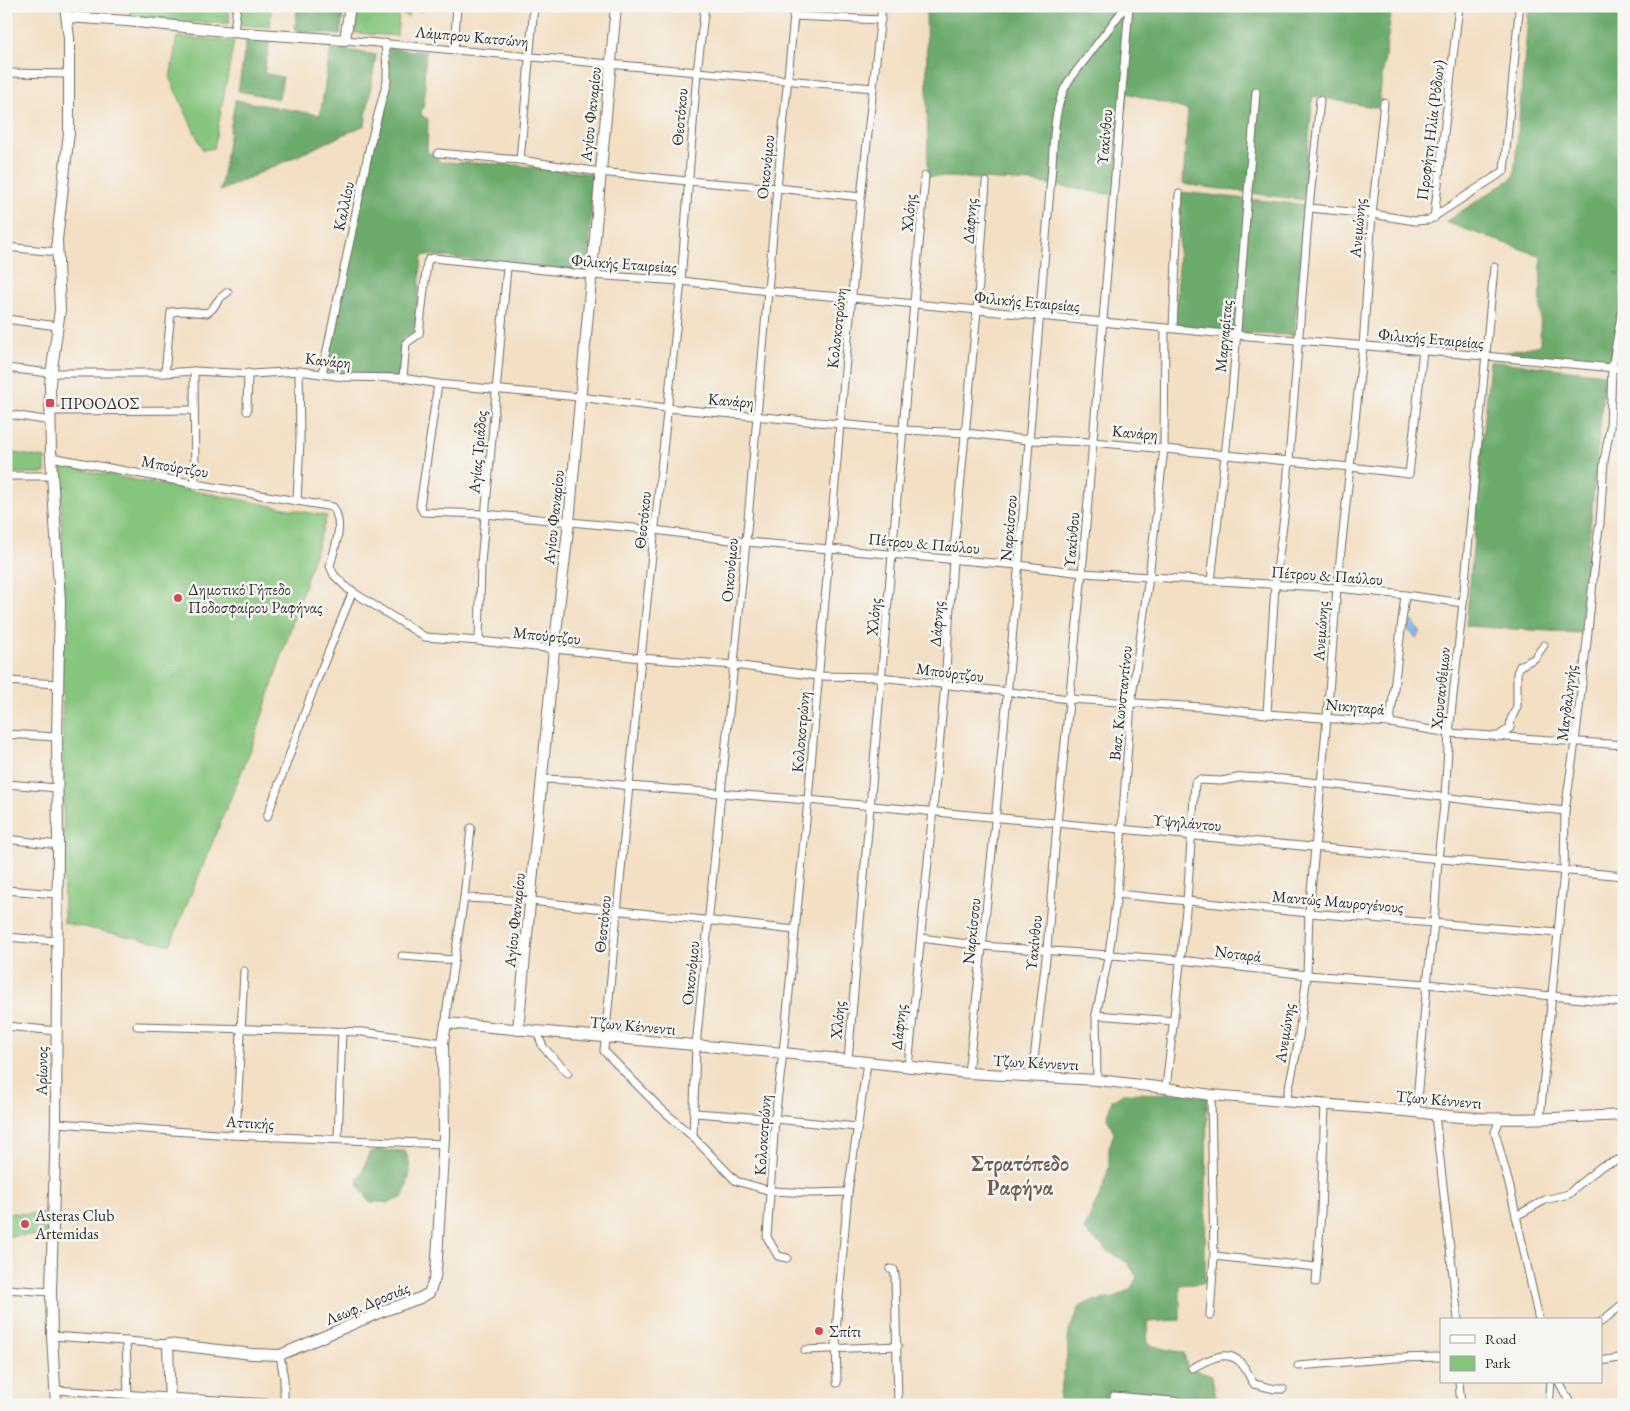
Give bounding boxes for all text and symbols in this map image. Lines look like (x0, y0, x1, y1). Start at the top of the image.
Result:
street label: Λάμπρου Κατσώνη (413, 21, 530, 52)
street label: Προφήτη Ηλία (Ρόδων) (1411, 58, 1450, 202)
street label: Αγίου Φαναρίου (575, 66, 606, 163)
street label: Θεοτόκου (667, 87, 692, 147)
street label: Υακίνθου (1092, 108, 1117, 166)
street label: Οικονόμου (752, 134, 779, 200)
street label: Καλλίου (328, 179, 359, 233)
street label: Χλόης (896, 193, 921, 234)
street label: Δάφνης (957, 197, 982, 245)
street label: Ανεμώνης (1344, 197, 1371, 260)
street label: Φιλικής Εταιρείας (570, 249, 678, 278)
street label: Φιλικής Εταιρείας (973, 286, 1081, 317)
street label: Κολοκοτρώνη (822, 287, 851, 370)
street label: Μαργαρίτας (1210, 299, 1237, 373)
street label: Φιλικής Εταιρείας (1377, 323, 1485, 354)
street label: Κανάρη (304, 348, 352, 373)
street label: Κανάρη (707, 388, 755, 413)
place label: ΠΡΟΟΔΟΣ (60, 393, 140, 414)
marker: ΠΡΟΟΔΟΣ (44, 397, 56, 409)
street label: Αγίας Τριάδος (463, 409, 492, 496)
street label: Κανάρη (1111, 420, 1159, 445)
street label: Μπούρτζου (140, 450, 210, 483)
street label: Αγίου Φαναρίου (538, 469, 569, 566)
street label: Θεοτόκου (629, 490, 656, 550)
street label: Ναρκίσσου (995, 494, 1022, 562)
street label: Υακίνθου (1059, 511, 1084, 569)
street label: Πέτρου & Παύλου (867, 528, 981, 559)
street label: Οικονόμου (716, 537, 743, 603)
street label: Πέτρου & Παύλου (1270, 561, 1384, 590)
place label: Δημοτικό Γήπεδο Ποδοσφαίρου Ραφήνας (188, 579, 323, 618)
marker: Δημοτικό Γήπεδο Ποδοσφαίρου Ραφήνας (172, 592, 184, 604)
street label: Χλόης (861, 597, 886, 638)
street label: Δάφνης (924, 600, 949, 648)
street label: Ανεμώνης (1308, 600, 1333, 663)
street label: Μπούρτζου (512, 621, 582, 650)
street label: Βασ. Κωνσταντίνου (1104, 644, 1137, 762)
street label: Χρυσανθέμων (1426, 646, 1455, 731)
street label: Μπούρτζου (915, 658, 985, 687)
street label: Μαγδαληνής (1551, 663, 1582, 742)
street label: Κολοκοτρώνη (786, 691, 815, 773)
street label: Νικηταρά (1325, 693, 1386, 720)
street label: Υψηλάντου (1152, 809, 1222, 836)
street label: Αγίου Φαναρίου (499, 872, 530, 969)
street label: Μαντώς Μαυρογένους (1271, 885, 1405, 918)
street label: Θεοτόκου (589, 894, 616, 954)
street label: Ναρκίσσου (958, 897, 985, 965)
street label: Υακίνθου (1020, 914, 1047, 972)
street label: Οικονόμου (677, 940, 704, 1006)
street label: Νοταρά (1213, 940, 1263, 967)
street label: Χλόης (825, 1000, 850, 1041)
street label: Ανεμώνης (1269, 1001, 1300, 1065)
street label: Δάφνης (886, 1003, 911, 1051)
street label: Τζων Κέννεντι (589, 1011, 677, 1040)
street label: Αρίωνος (31, 1046, 52, 1097)
street label: Τζων Κέννεντι (992, 1050, 1080, 1075)
street label: Τζων Κέννεντι (1395, 1085, 1483, 1114)
street label: Κολοκοτρώνη (749, 1094, 776, 1176)
street label: Αττικής (224, 1111, 275, 1134)
district label: Στρατόπεδο Ραφήνα (971, 1150, 1069, 1201)
place label: Asteras Club Artemidas (34, 1205, 114, 1244)
marker: Asteras Club Artemidas (19, 1218, 31, 1230)
street label: Λεωφ. Δροσιάς (321, 1277, 413, 1330)
legend (1440, 1318, 1602, 1384)
place label: Σπίτι (829, 1321, 861, 1342)
marker: Σπίτι (813, 1325, 825, 1337)
text: Road (1485, 1329, 1517, 1348)
text: Park (1485, 1353, 1512, 1372)

